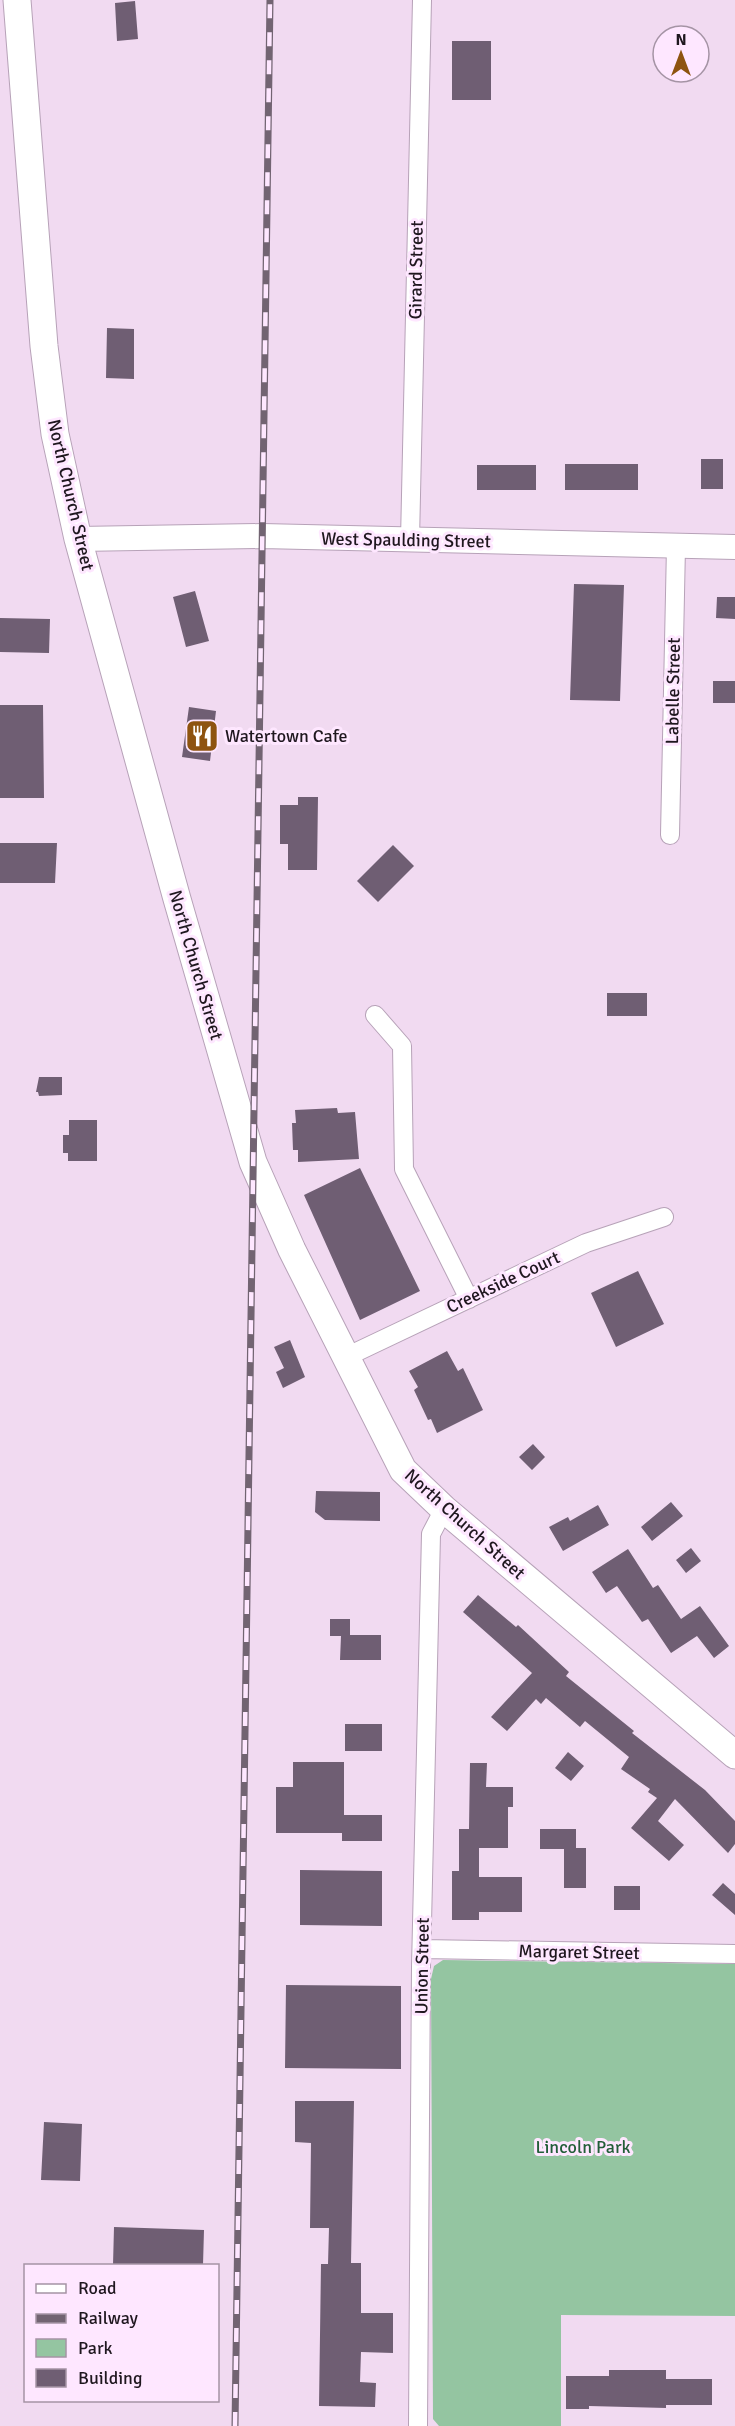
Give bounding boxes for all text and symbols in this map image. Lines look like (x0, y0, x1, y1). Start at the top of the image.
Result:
north arrow (651, 24, 711, 84)
text: N (675, 30, 687, 50)
street label: Girard Street (404, 220, 428, 320)
street label: North Church Street (43, 417, 99, 573)
street label: West Spaulding Street (321, 528, 491, 552)
street label: Labelle Street (661, 637, 685, 745)
restaurant icon: Watertown Cafe (184, 718, 220, 754)
place label: Watertown Cafe (225, 725, 348, 747)
street label: North Church Street (164, 888, 228, 1042)
street label: Creekside Court (443, 1246, 563, 1318)
street label: North Church Street (400, 1464, 530, 1584)
street label: Union Street (410, 1917, 434, 2015)
street label: Margaret Street (518, 1940, 640, 1964)
park label: Lincoln Park (535, 2136, 631, 2158)
legend (24, 2264, 219, 2402)
text: Road (78, 2277, 117, 2299)
text: Railway (78, 2307, 139, 2329)
text: Park (78, 2337, 113, 2359)
text: Building (78, 2367, 142, 2389)

